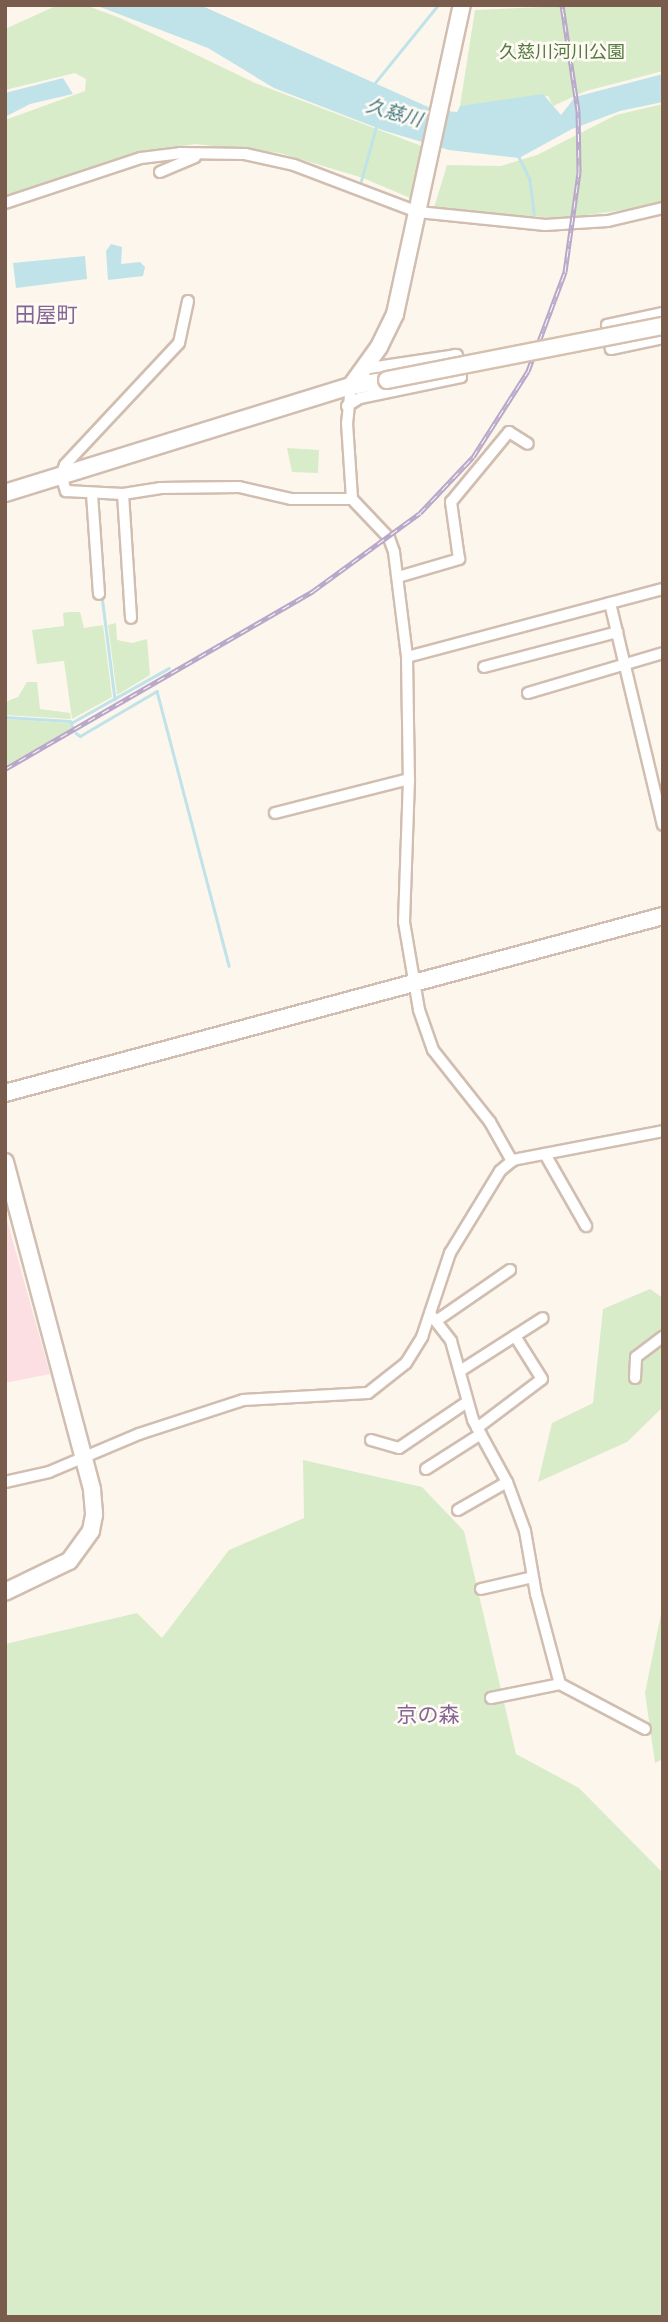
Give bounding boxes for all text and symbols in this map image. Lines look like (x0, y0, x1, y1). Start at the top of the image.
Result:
park label: 久慈川河川公園 (499, 41, 625, 63)
water label: 久慈川 (363, 94, 425, 132)
district label: 田屋町 (15, 302, 77, 328)
district label: 京の森 (397, 1702, 459, 1728)

